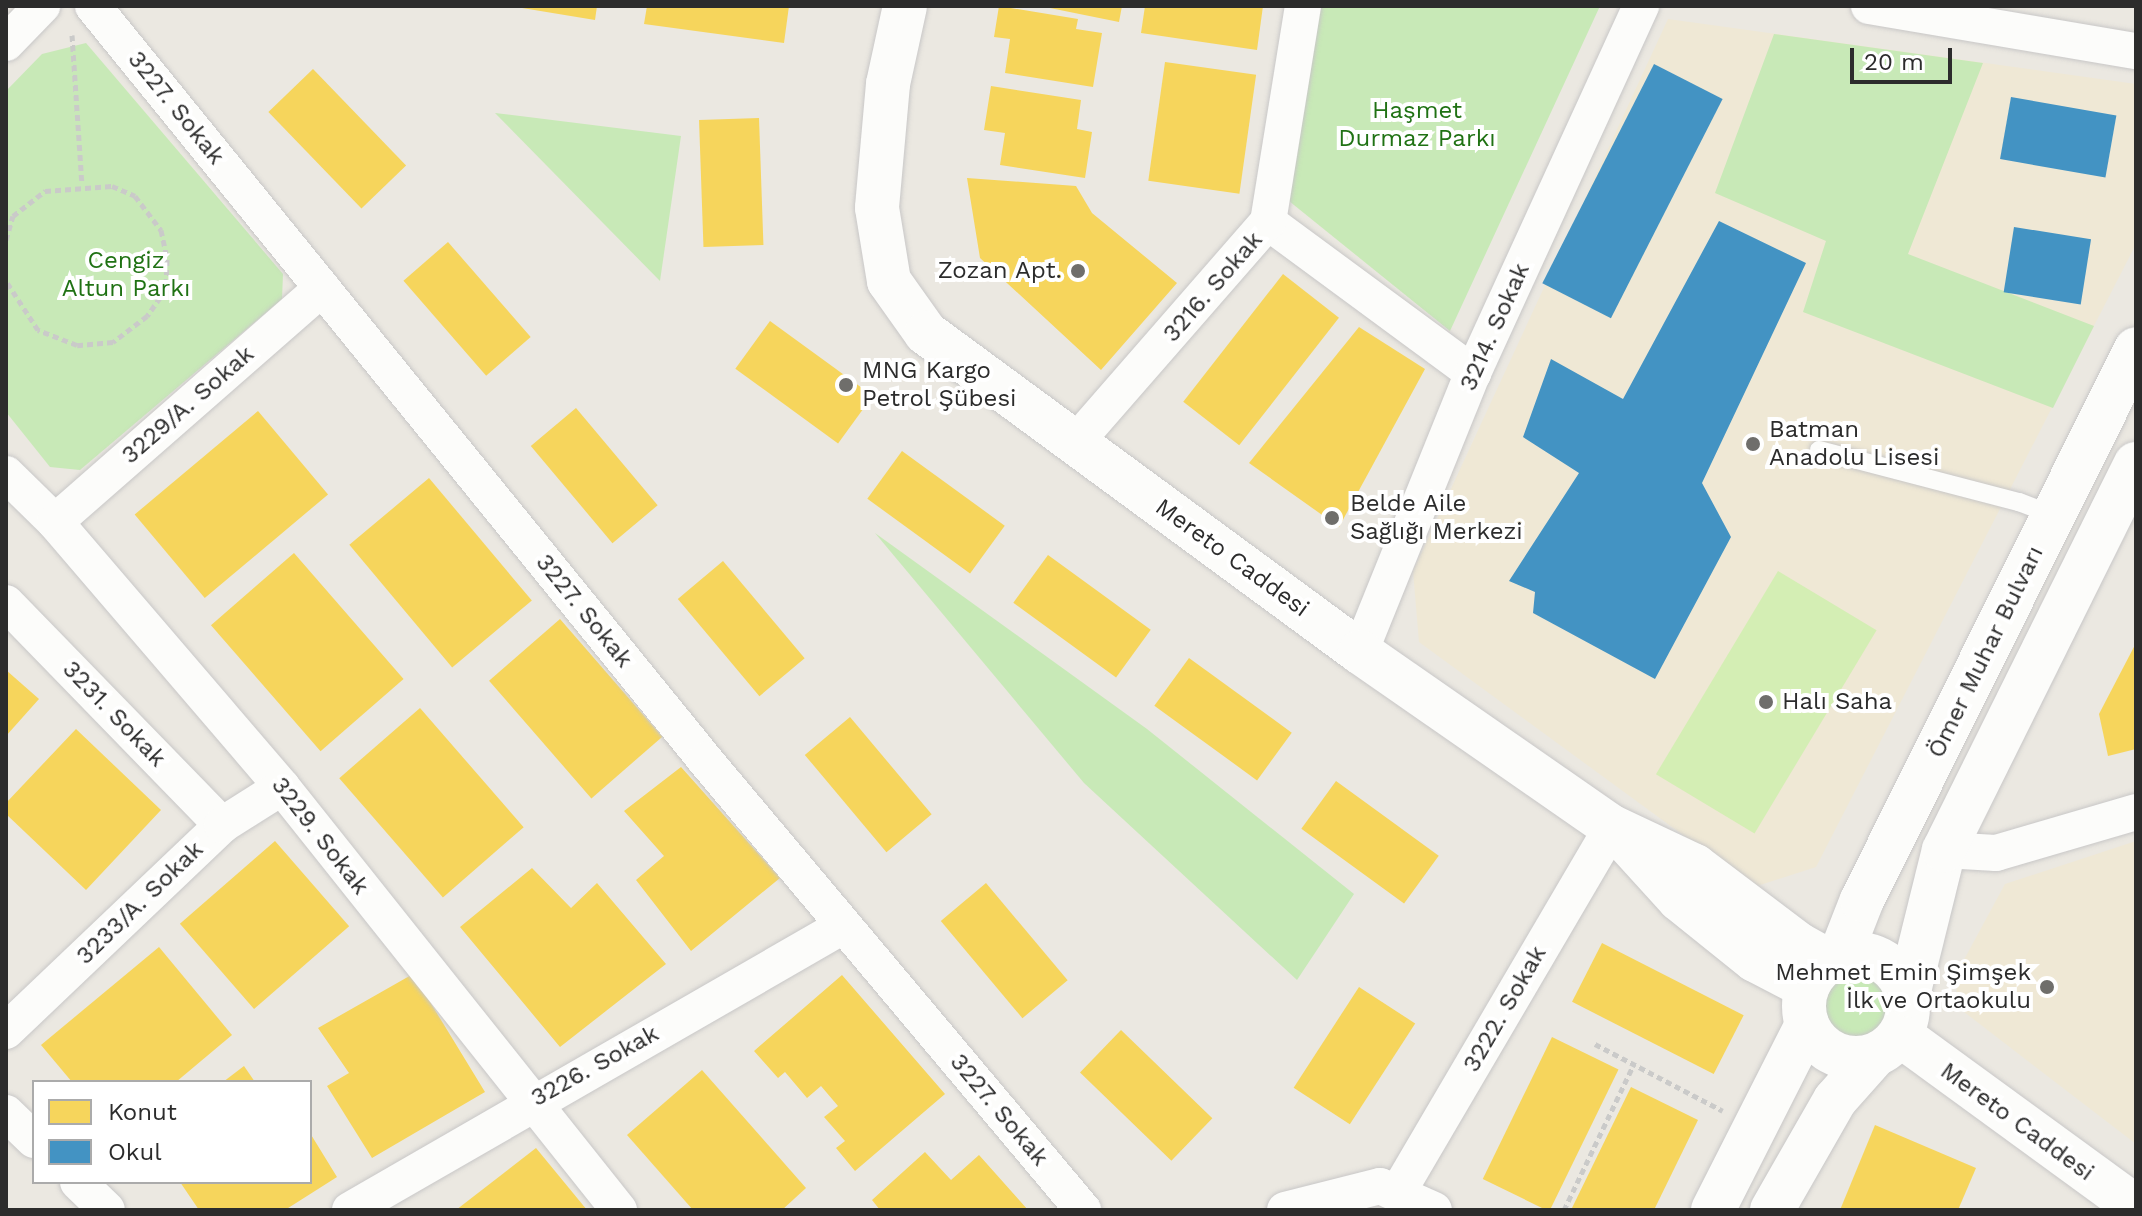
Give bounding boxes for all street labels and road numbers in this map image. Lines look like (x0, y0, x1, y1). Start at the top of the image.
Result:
street label: 3227. Sokak (122, 45, 230, 171)
street label: 3216. Sokak (1157, 226, 1269, 348)
street label: 3214. Sokak (1454, 259, 1536, 395)
street label: 3229/A. Sokak (116, 340, 260, 470)
street label: Mereto Caddesi (1150, 493, 1314, 623)
street label: Ömer Muhar Bulvarı (1922, 541, 2050, 763)
street label: 3227. Sokak (530, 548, 638, 674)
street label: 3231. Sokak (56, 655, 172, 773)
street label: 3229. Sokak (265, 771, 375, 901)
street label: 3233/A. Sokak (71, 835, 209, 971)
street label: 3222. Sokak (1457, 941, 1553, 1077)
street label: 3226. Sokak (526, 1019, 664, 1113)
street label: 3227. Sokak (944, 1048, 1054, 1172)
street label: Mereto Caddesi (1935, 1057, 2099, 1187)

